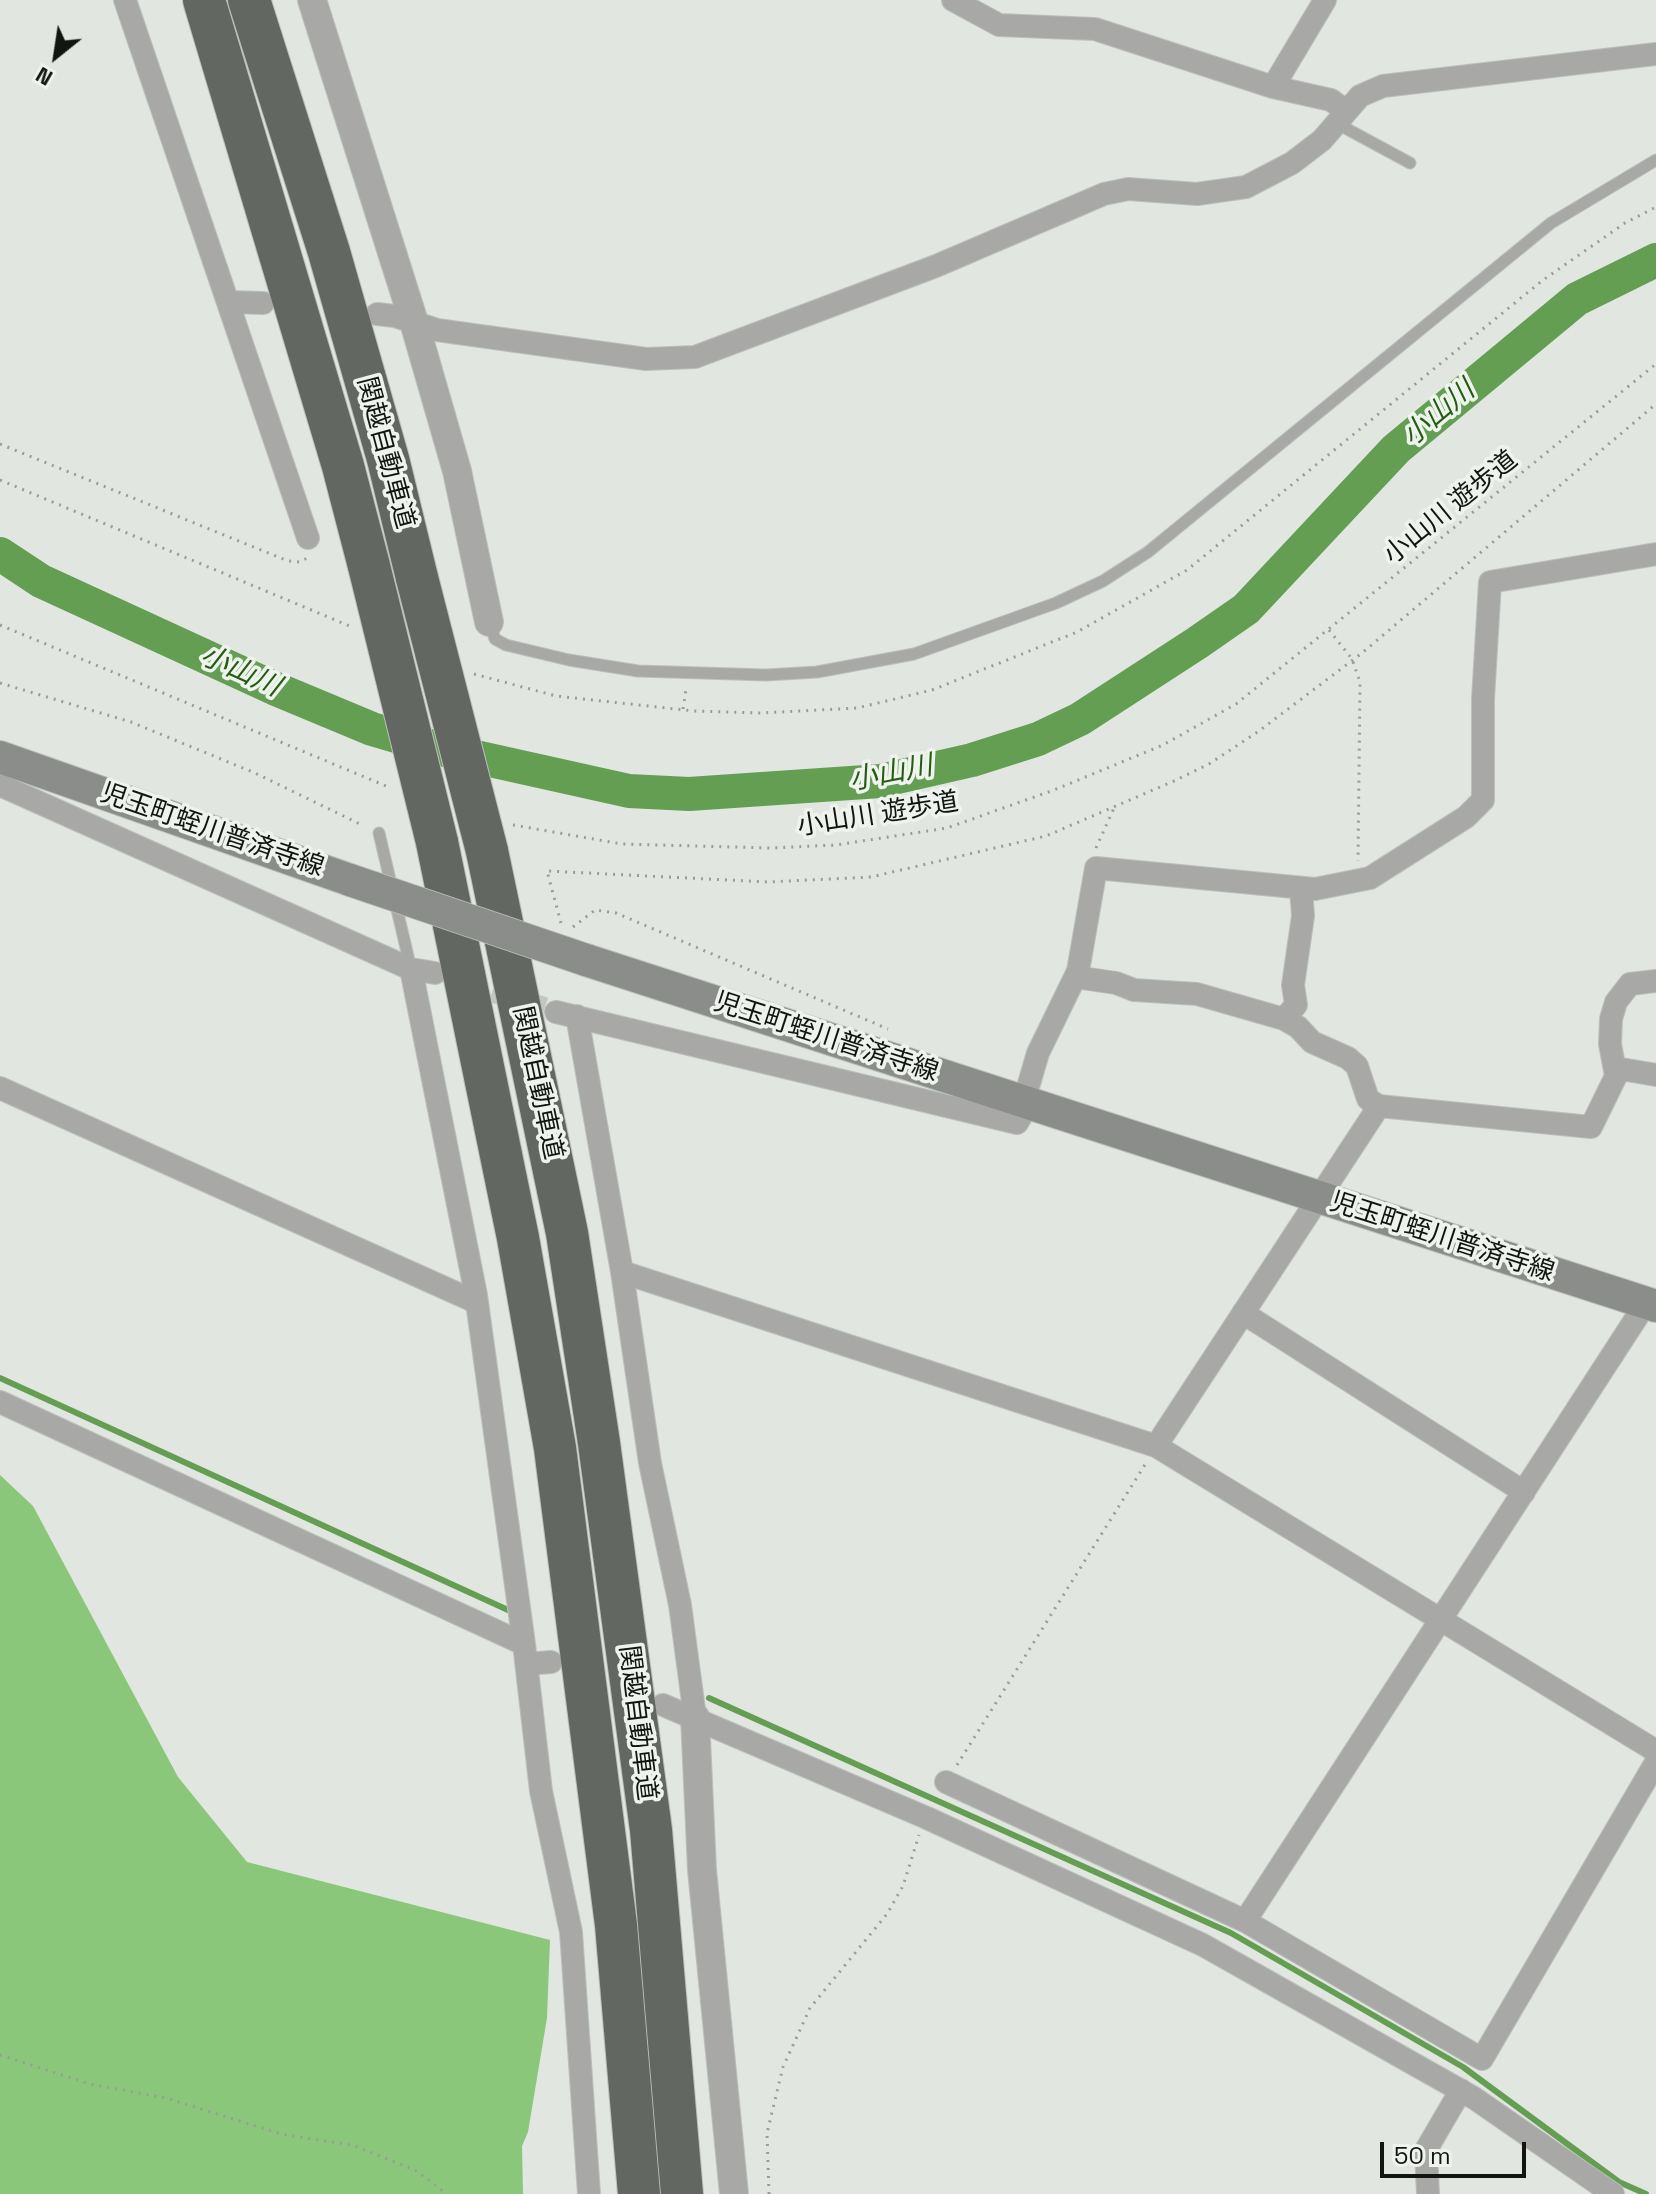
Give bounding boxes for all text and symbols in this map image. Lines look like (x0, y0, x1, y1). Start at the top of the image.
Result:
north arrow (16, 16, 96, 96)
text: N (31, 61, 57, 93)
street label: 関越自動車道 (350, 374, 420, 532)
water label: 小山川 (1396, 374, 1482, 454)
street label: 小山川 遊歩道 (1378, 445, 1524, 571)
water label: 小山川 (195, 640, 285, 704)
water label: 小山川 (847, 749, 935, 799)
street label: 児玉町蛭川普済寺線 (96, 778, 328, 884)
street label: 小山川 遊歩道 (795, 787, 961, 843)
street label: 児玉町蛭川普済寺線 (710, 987, 942, 1089)
street label: 関越自動車道 (506, 1003, 568, 1163)
street label: 児玉町蛭川普済寺線 (1326, 1187, 1558, 1289)
street label: 関越自動車道 (612, 1644, 662, 1802)
scale bar (1384, 2126, 1530, 2176)
text: 50 m (1394, 2140, 1451, 2171)

